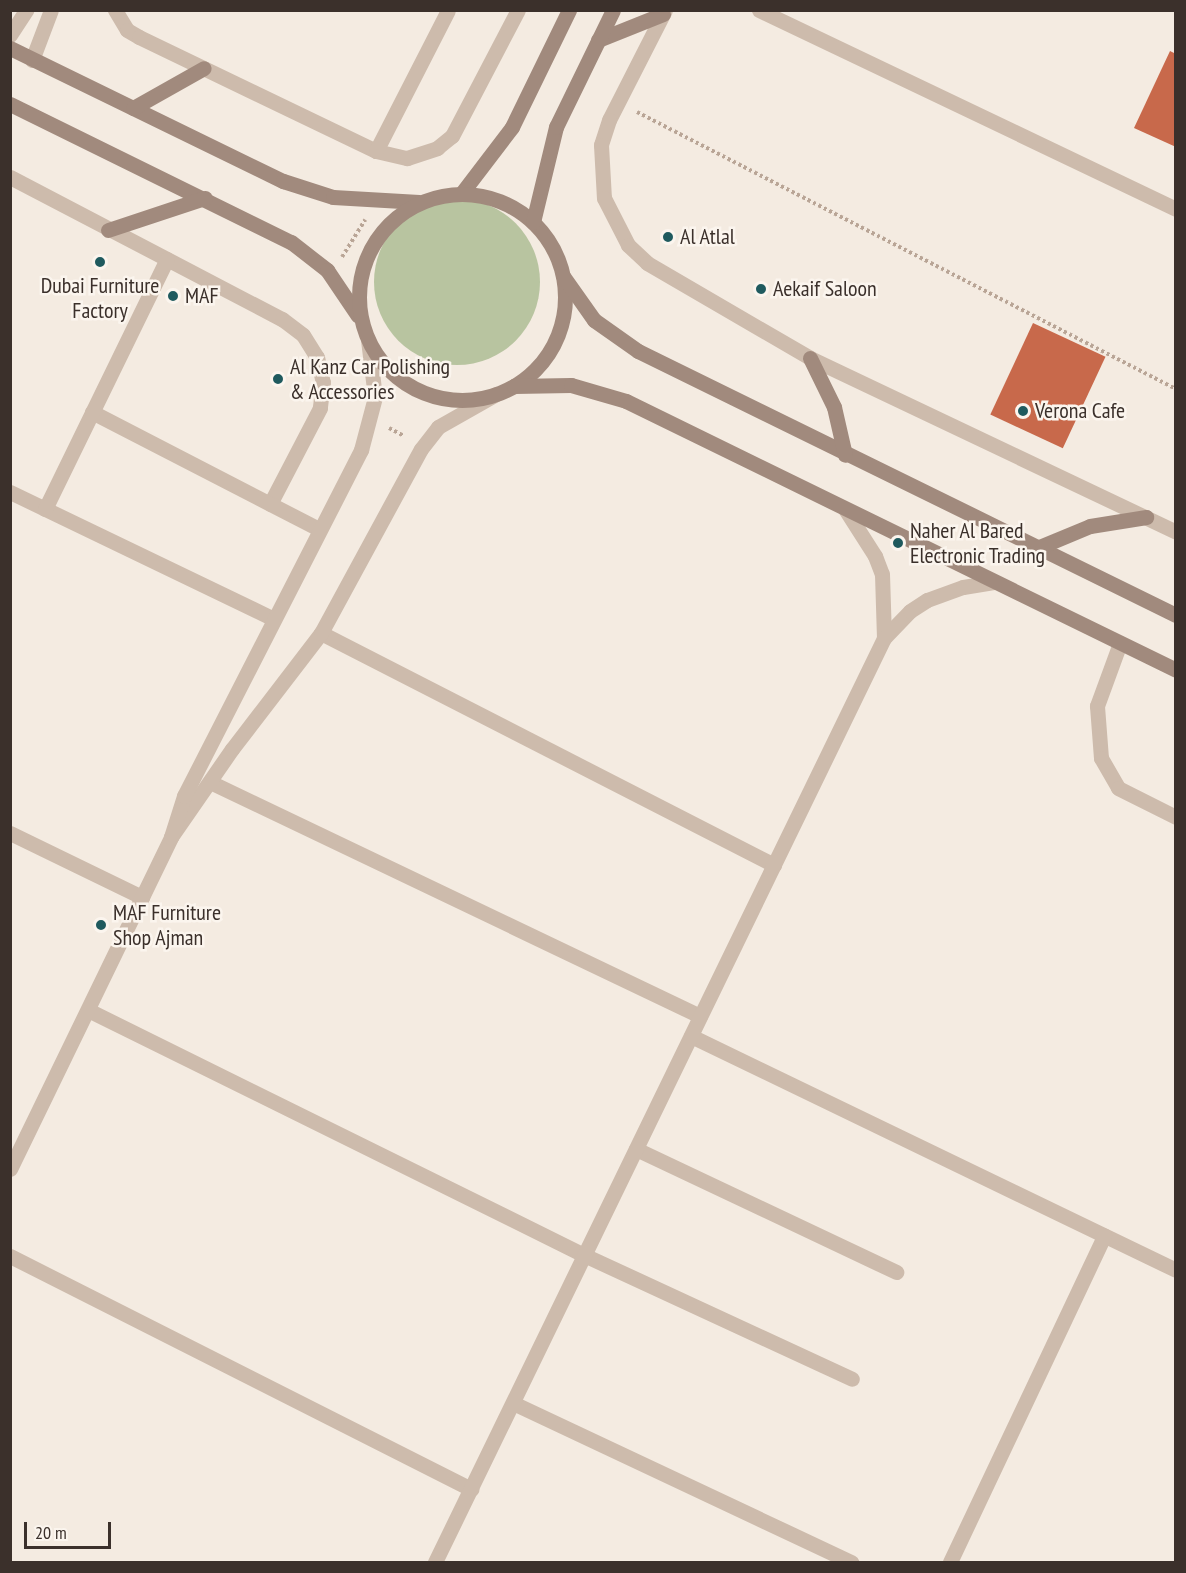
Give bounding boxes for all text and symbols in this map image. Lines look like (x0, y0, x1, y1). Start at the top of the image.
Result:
place label: Al Atlal (680, 224, 735, 250)
marker: Al Atlal (661, 230, 675, 244)
marker: Dubai Furniture Factory (93, 255, 107, 269)
place label: Dubai Furniture Factory (41, 272, 159, 324)
place label: Aekaif Saloon (773, 276, 877, 302)
marker: Aekaif Saloon (754, 282, 768, 296)
place label: MAF (185, 283, 219, 309)
marker: MAF (166, 289, 180, 303)
place label: Al Kanz Car Polishing & Accessories (290, 353, 451, 404)
marker: Al Kanz Car Polishing & Accessories (271, 372, 285, 386)
place label: Verona Cafe (1035, 398, 1125, 424)
marker: Verona Cafe (1016, 404, 1030, 418)
place label: Naher Al Bared Electronic Trading (910, 517, 1046, 568)
marker: Naher Al Bared Electronic Trading (891, 536, 905, 550)
place label: MAF Furniture Shop Ajman (113, 899, 221, 950)
marker: MAF Furniture Shop Ajman (94, 918, 108, 932)
scale bar (27, 1510, 114, 1548)
text: 20 m (35, 1521, 67, 1544)

